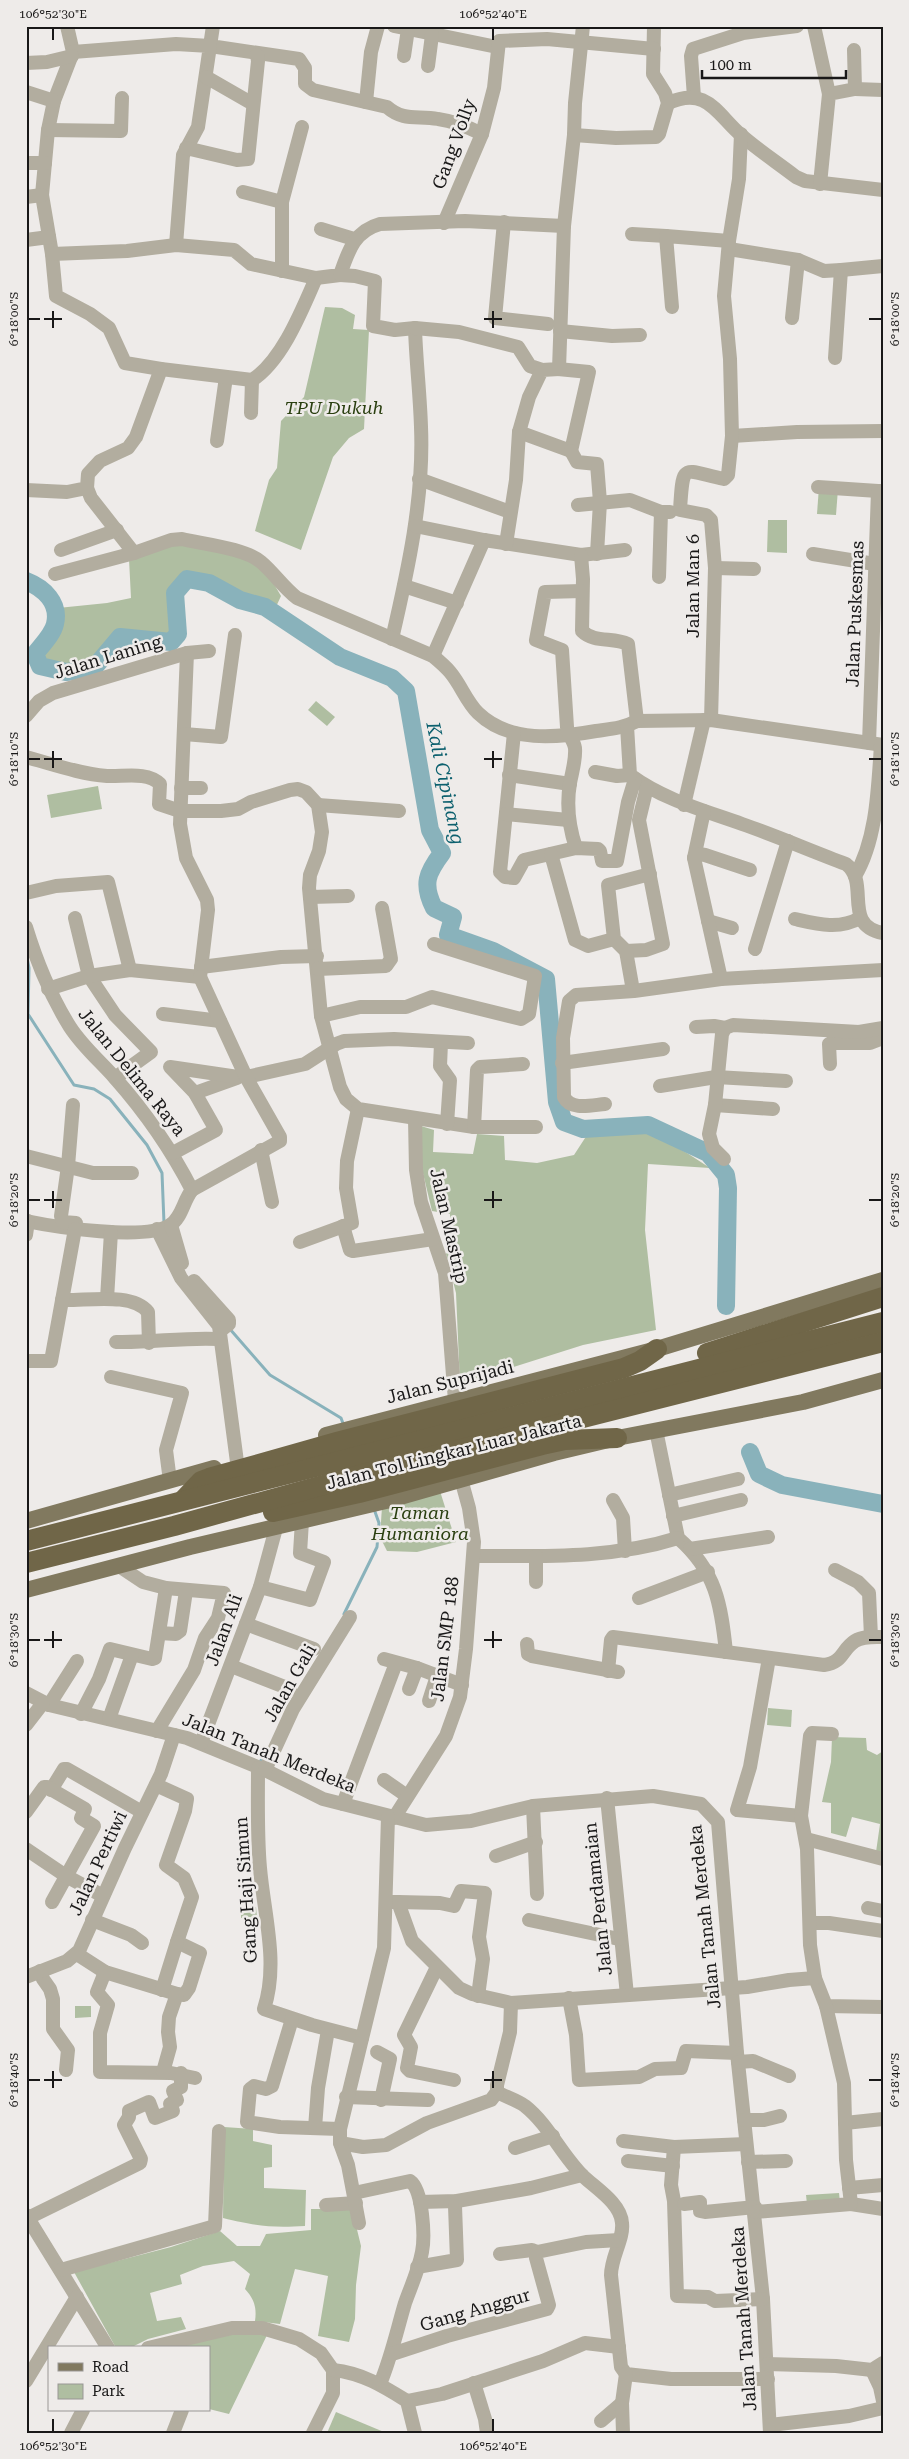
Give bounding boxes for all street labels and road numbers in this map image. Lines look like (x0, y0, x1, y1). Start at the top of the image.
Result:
street label: Gang Volly (427, 95, 480, 192)
street label: Jalan Man 6 (682, 534, 703, 638)
street label: Jalan Puskesmas (841, 540, 868, 688)
street label: Jalan Laning (52, 630, 165, 683)
street label: Jalan Delima Raya (74, 1004, 191, 1140)
street label: Jalan Mastrip (426, 1166, 473, 1286)
street label: Jalan Suprijadi (384, 1355, 516, 1407)
street label: Jalan Tol Lingkar Luar Jakarta (324, 1410, 584, 1493)
street label: Jalan SMP 188 (426, 1575, 463, 1703)
street label: Jalan Ali (201, 1591, 246, 1669)
street label: Jalan Gali (259, 1640, 320, 1725)
street label: Jalan Tanah Merdeka (179, 1708, 359, 1797)
street label: Jalan Pertiwi (64, 1807, 131, 1918)
street label: Gang Haji Simun (230, 1816, 261, 1964)
street label: Jalan Perdamaian (579, 1821, 616, 1977)
street label: Jalan Tanah Merdeka (684, 1824, 725, 2010)
street label: Jalan Tanah Merdeka (727, 2226, 760, 2412)
street label: Gang Anggur (417, 2284, 532, 2335)

